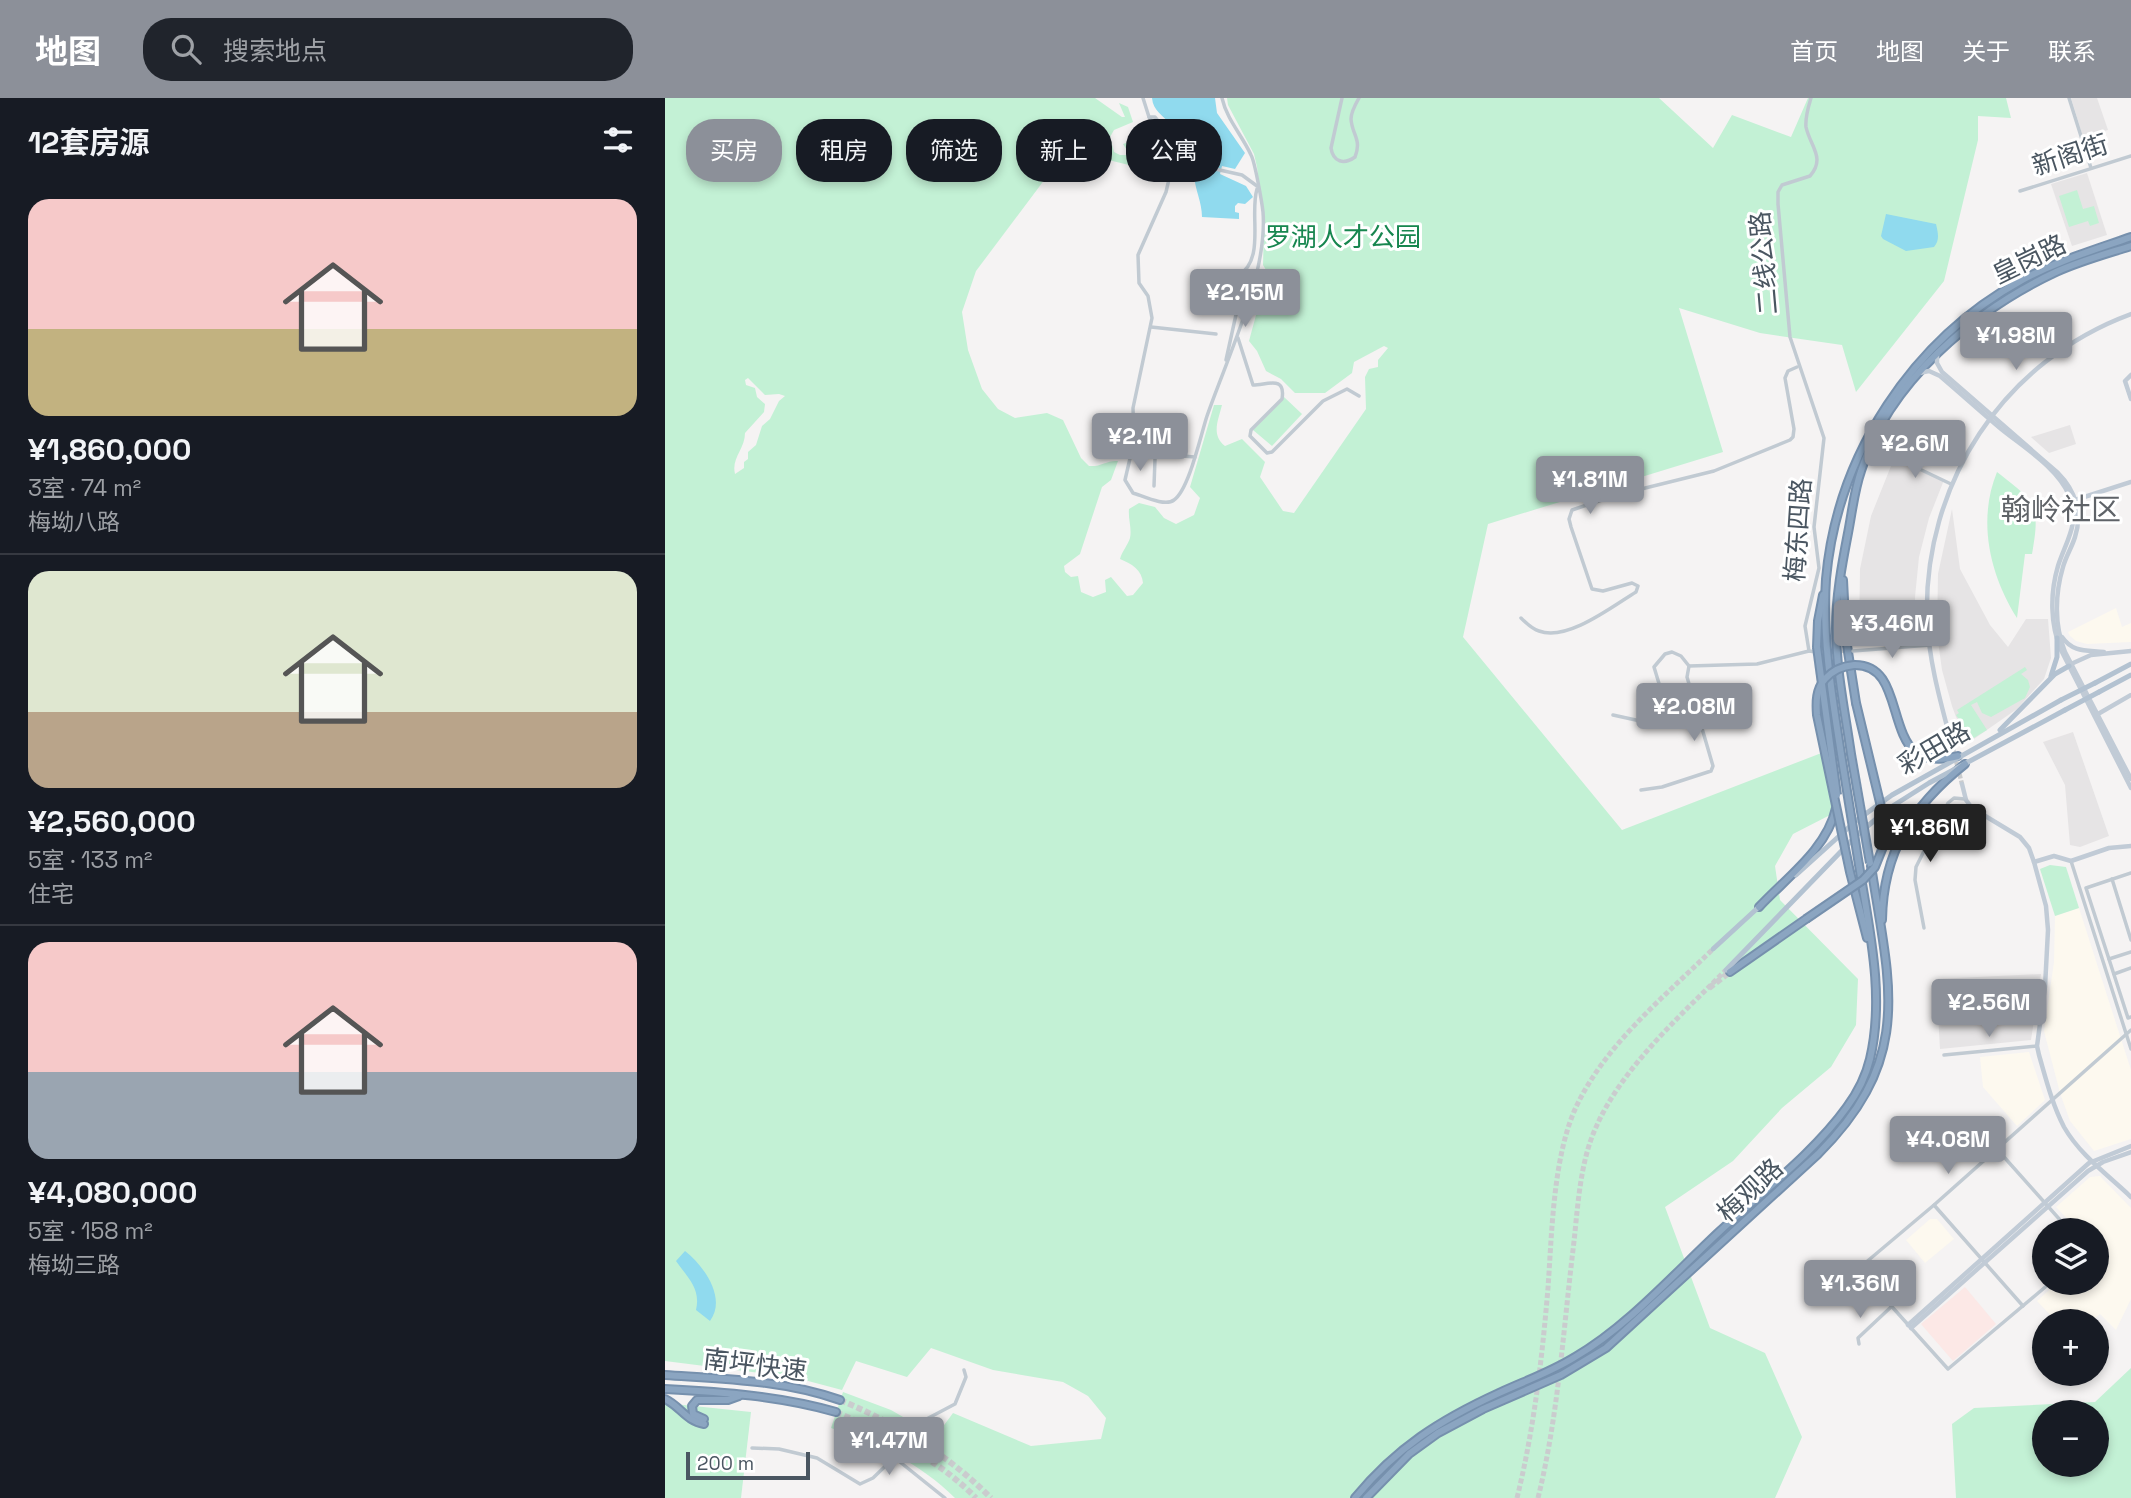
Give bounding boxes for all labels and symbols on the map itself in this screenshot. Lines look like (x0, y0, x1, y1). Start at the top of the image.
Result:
street label: 新阁街 (2028, 127, 2112, 183)
street label: 二线公路 (1743, 210, 1785, 316)
park label: 罗湖人才公园 (1265, 220, 1421, 254)
street label: 皇岗路 (1986, 227, 2072, 291)
pin: ¥2.15M (1188, 270, 1302, 329)
pin: ¥1.98M (1959, 313, 2073, 372)
pin: ¥2.1M (1091, 414, 1189, 473)
pin: ¥2.6M (1866, 420, 1964, 480)
pin: ¥1.81M (1533, 456, 1647, 516)
street label: 梅东四路 (1777, 477, 1819, 583)
district label: 翰岭社区 (2001, 490, 2121, 529)
pin: ¥3.46M (1835, 601, 1949, 660)
pin: ¥2.08M (1637, 684, 1751, 743)
street label: 彩田路 (1892, 714, 1976, 782)
pin: ¥1.86M (1873, 804, 1987, 864)
pin: ¥2.56M (1932, 979, 2046, 1039)
pin: ¥4.08M (1891, 1116, 2005, 1176)
street label: 梅观路 (1710, 1151, 1790, 1229)
pin: ¥1.36M (1803, 1260, 1917, 1320)
street label: 南坪快速 (701, 1342, 809, 1388)
pin: ¥1.47M (832, 1418, 946, 1477)
scale bar (686, 1449, 810, 1481)

